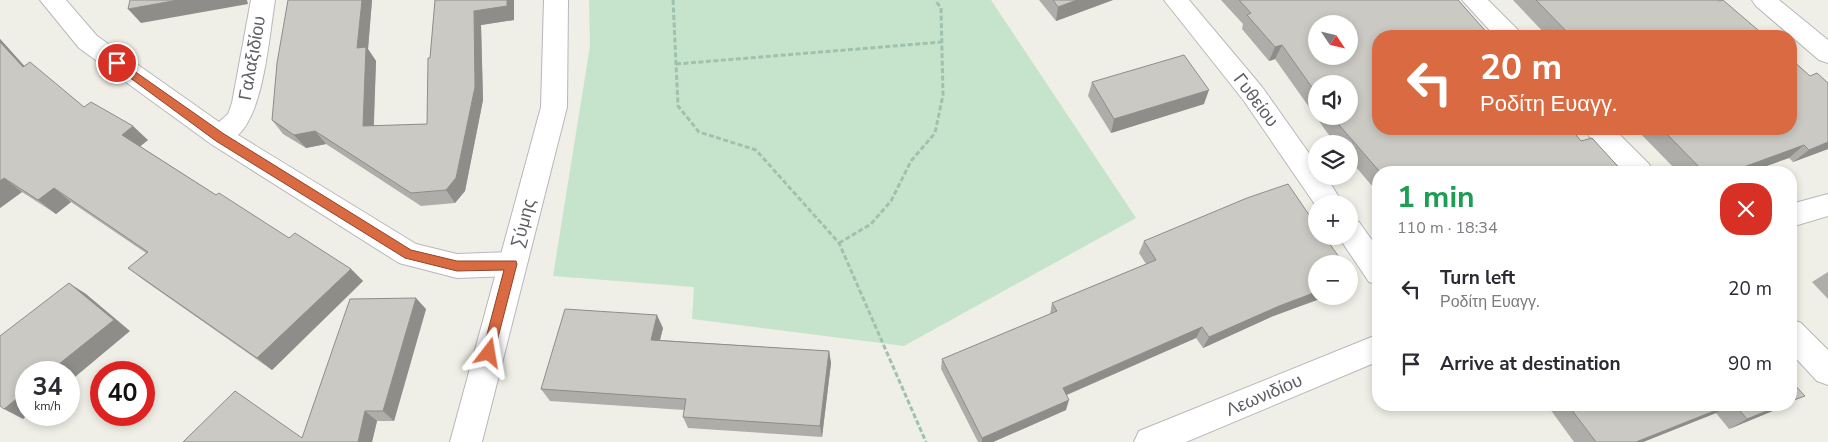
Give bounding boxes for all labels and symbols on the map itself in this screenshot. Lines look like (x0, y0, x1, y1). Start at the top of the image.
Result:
street label: Γαλαξιδίου (233, 14, 271, 102)
north arrow (1308, 15, 1358, 65)
pin (96, 42, 138, 84)
street label: Γυθείου (1228, 68, 1284, 132)
street label: Σύμης (505, 196, 541, 250)
position arrow (462, 326, 514, 378)
speed limit sign: 40 (90, 361, 155, 426)
street label: Λεωνιδίου (1222, 368, 1306, 422)

